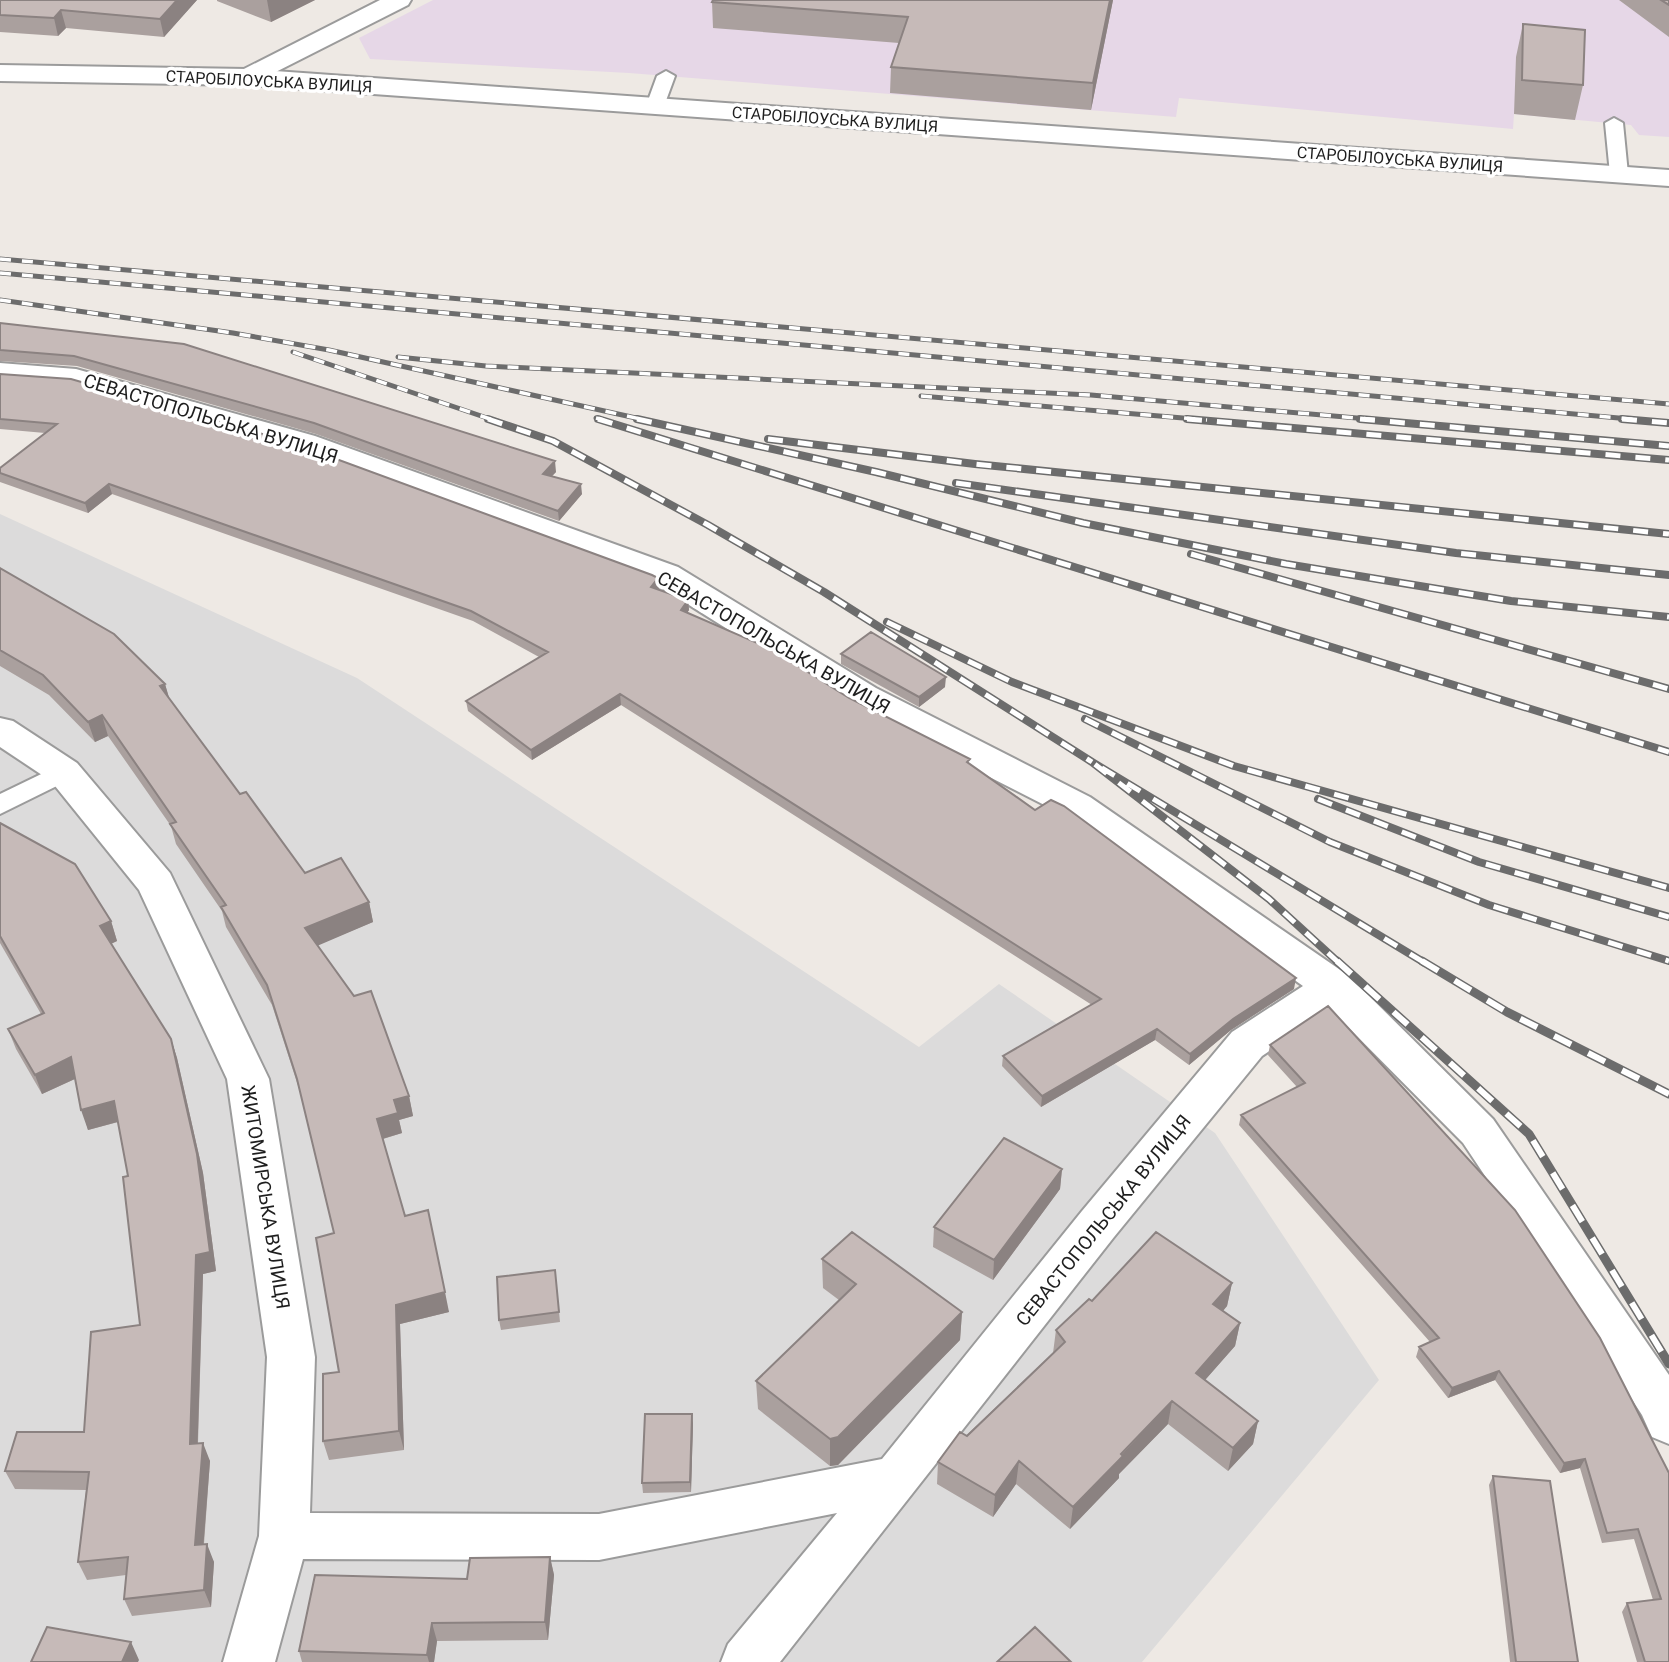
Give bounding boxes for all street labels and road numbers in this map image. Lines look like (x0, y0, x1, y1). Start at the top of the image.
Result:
street label: СТАРОБІЛОУСЬКА ВУЛИЦЯ (165, 67, 373, 96)
street label: СТАРОБІЛОУСЬКА ВУЛИЦЯ (731, 103, 939, 136)
street label: СТАРОБІЛОУСЬКА ВУЛИЦЯ (1296, 143, 1504, 176)
street label: СЕВАСТОПОЛЬСЬКА ВУЛИЦЯ (81, 369, 341, 468)
street label: СЕВАСТОПОЛЬСЬКА ВУЛИЦЯ (653, 566, 894, 719)
street label: ЖИТОМИРСЬКА ВУЛИЦЯ (236, 1083, 295, 1311)
street label: СЕВАСТОПОЛЬСЬКА ВУЛИЦЯ (1011, 1110, 1196, 1331)

